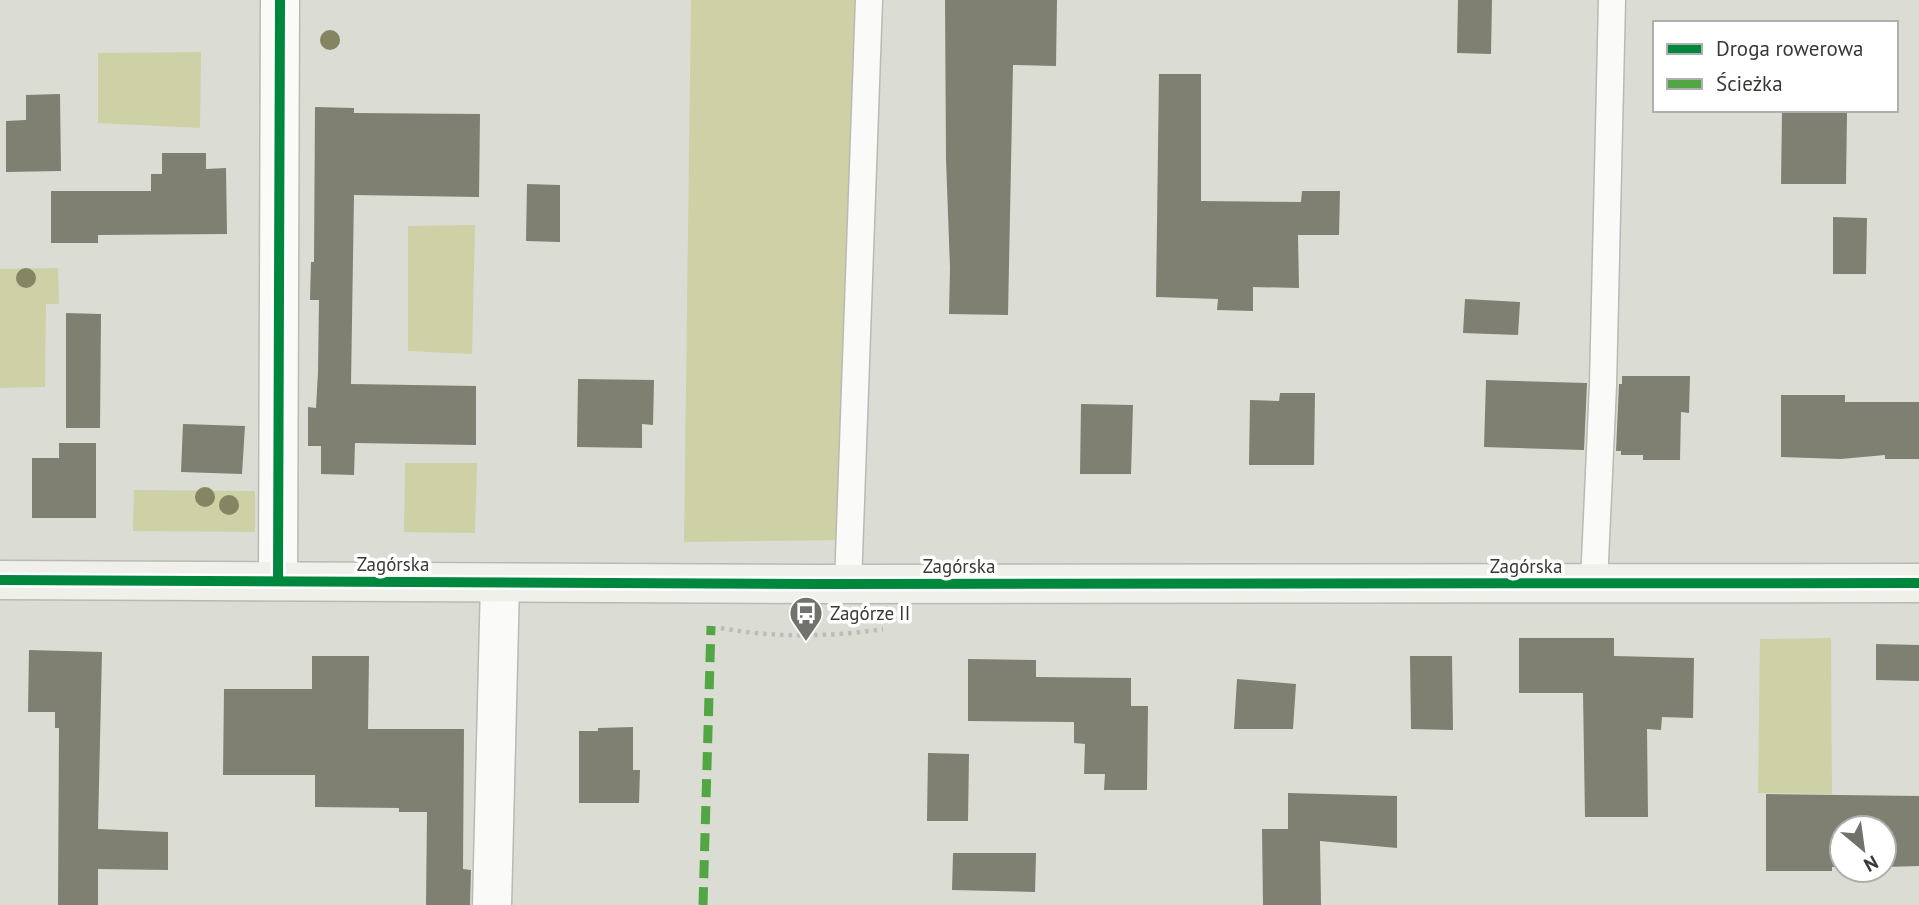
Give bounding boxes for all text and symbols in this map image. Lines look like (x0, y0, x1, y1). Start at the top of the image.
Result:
legend (1653, 21, 1898, 112)
text: Droga rowerowa (1716, 35, 1863, 62)
text: Ścieżka (1716, 70, 1783, 97)
street label: Zagórska (357, 552, 429, 576)
street label: Zagórska (923, 554, 995, 578)
street label: Zagórska (1490, 554, 1562, 578)
bus stop icon: Zagórze II (787, 594, 825, 643)
place label: Zagórze II (830, 601, 910, 625)
north arrow (1828, 814, 1898, 884)
text: N (1860, 850, 1883, 877)

